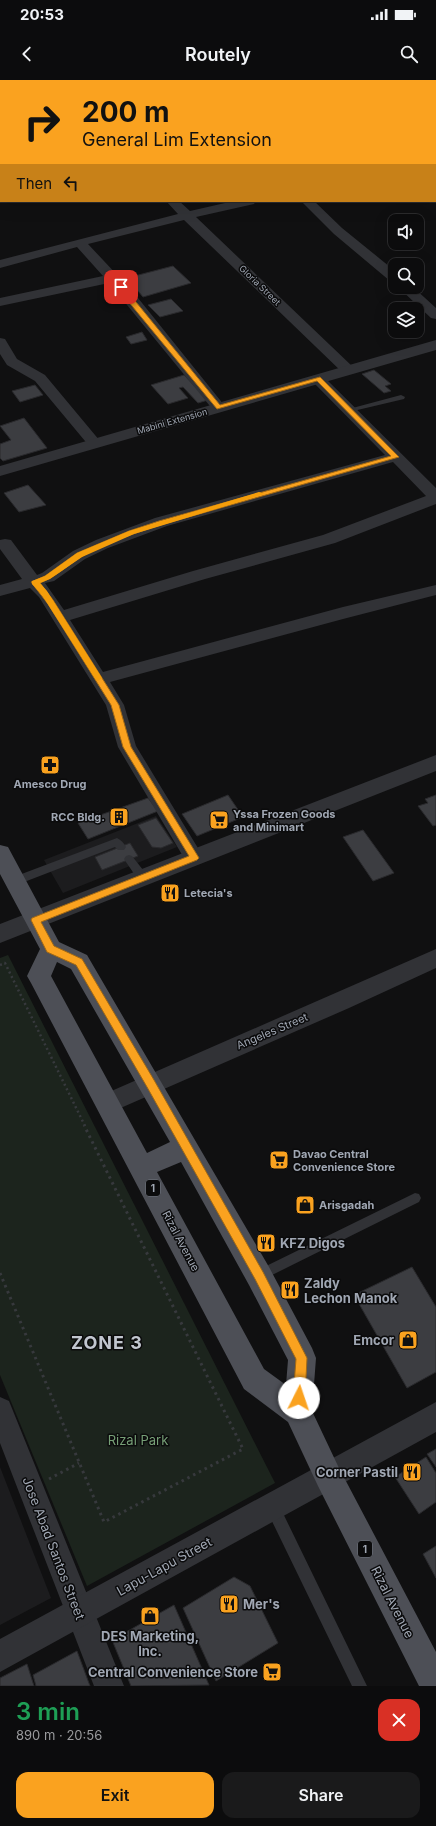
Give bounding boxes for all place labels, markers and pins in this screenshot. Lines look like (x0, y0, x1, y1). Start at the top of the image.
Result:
pin (104, 270, 138, 304)
pharmacy icon: Amesco Drug (39, 754, 61, 776)
place label: Amesco Drug (13, 777, 87, 791)
building icon: RCC Bldg. (108, 806, 130, 828)
place label: Yssa Frozen Goods and Minimart (233, 807, 336, 834)
supermarket icon: Yssa Frozen Goods and Minimart (208, 809, 230, 831)
place label: RCC Bldg. (51, 810, 105, 824)
restaurant icon: Letecia's (159, 882, 181, 904)
place label: Letecia's (184, 886, 233, 900)
place label: Davao Central Convenience Store (293, 1147, 395, 1174)
supermarket icon: Davao Central Convenience Store (268, 1149, 290, 1171)
shop icon: Arisgadah (294, 1194, 316, 1216)
place label: Arisgadah (319, 1198, 375, 1212)
restaurant icon: KFZ Digos (255, 1232, 277, 1254)
place label: KFZ Digos (280, 1235, 345, 1251)
place label: Zaldy Lechon Manok (304, 1275, 398, 1306)
restaurant icon: Zaldy Lechon Manok (279, 1279, 301, 1301)
shop icon: Emcor (397, 1329, 419, 1351)
place label: Emcor (353, 1332, 395, 1348)
restaurant icon: Corner Pastil (401, 1461, 423, 1483)
place label: Corner Pastil (316, 1464, 398, 1480)
restaurant icon: Mer's (218, 1593, 240, 1615)
place label: Mer's (243, 1596, 280, 1612)
shop icon: DES Marketing, Inc. (139, 1605, 161, 1627)
place label: DES Marketing, Inc. (101, 1628, 199, 1659)
supermarket icon: Central Convenience Store (261, 1661, 283, 1683)
place label: Central Convenience Store (88, 1664, 258, 1680)

